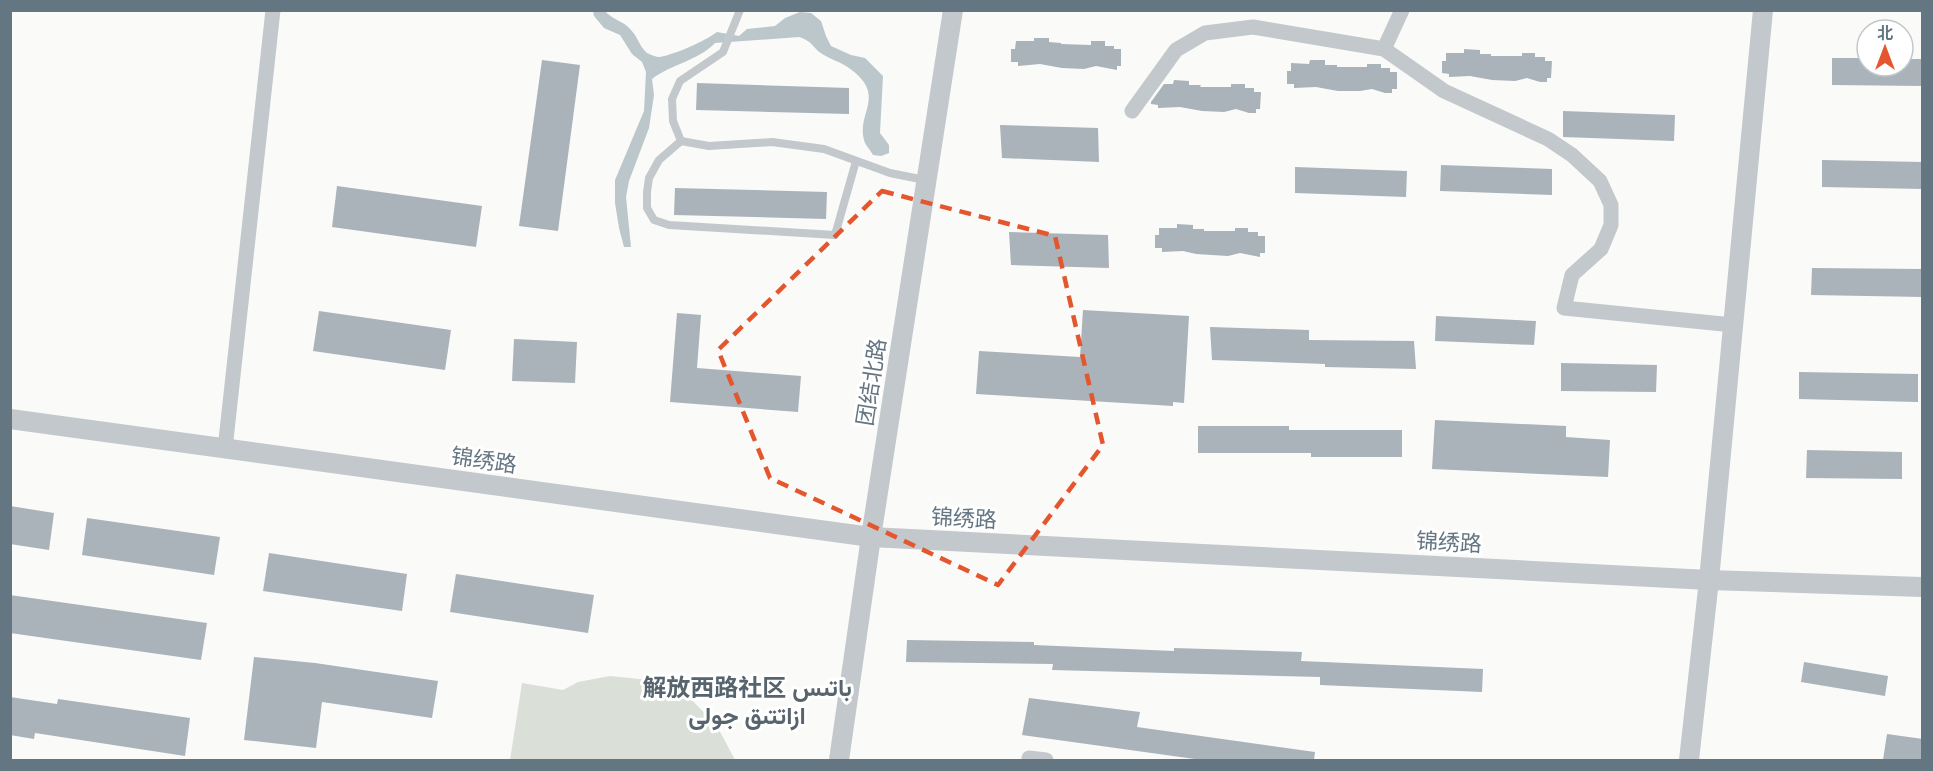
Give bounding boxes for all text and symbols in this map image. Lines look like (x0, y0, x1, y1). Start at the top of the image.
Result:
north arrow (1855, 18, 1915, 78)
text: 北 (1877, 24, 1893, 43)
street label: 团结北路 (852, 337, 892, 428)
street label: 锦绣路 (449, 444, 518, 478)
street label: 锦绣路 (930, 504, 998, 534)
street label: 锦绣路 (1415, 528, 1483, 558)
district label: 解放西路社区 باتىس ازاتتىق جولى (642, 674, 852, 731)

